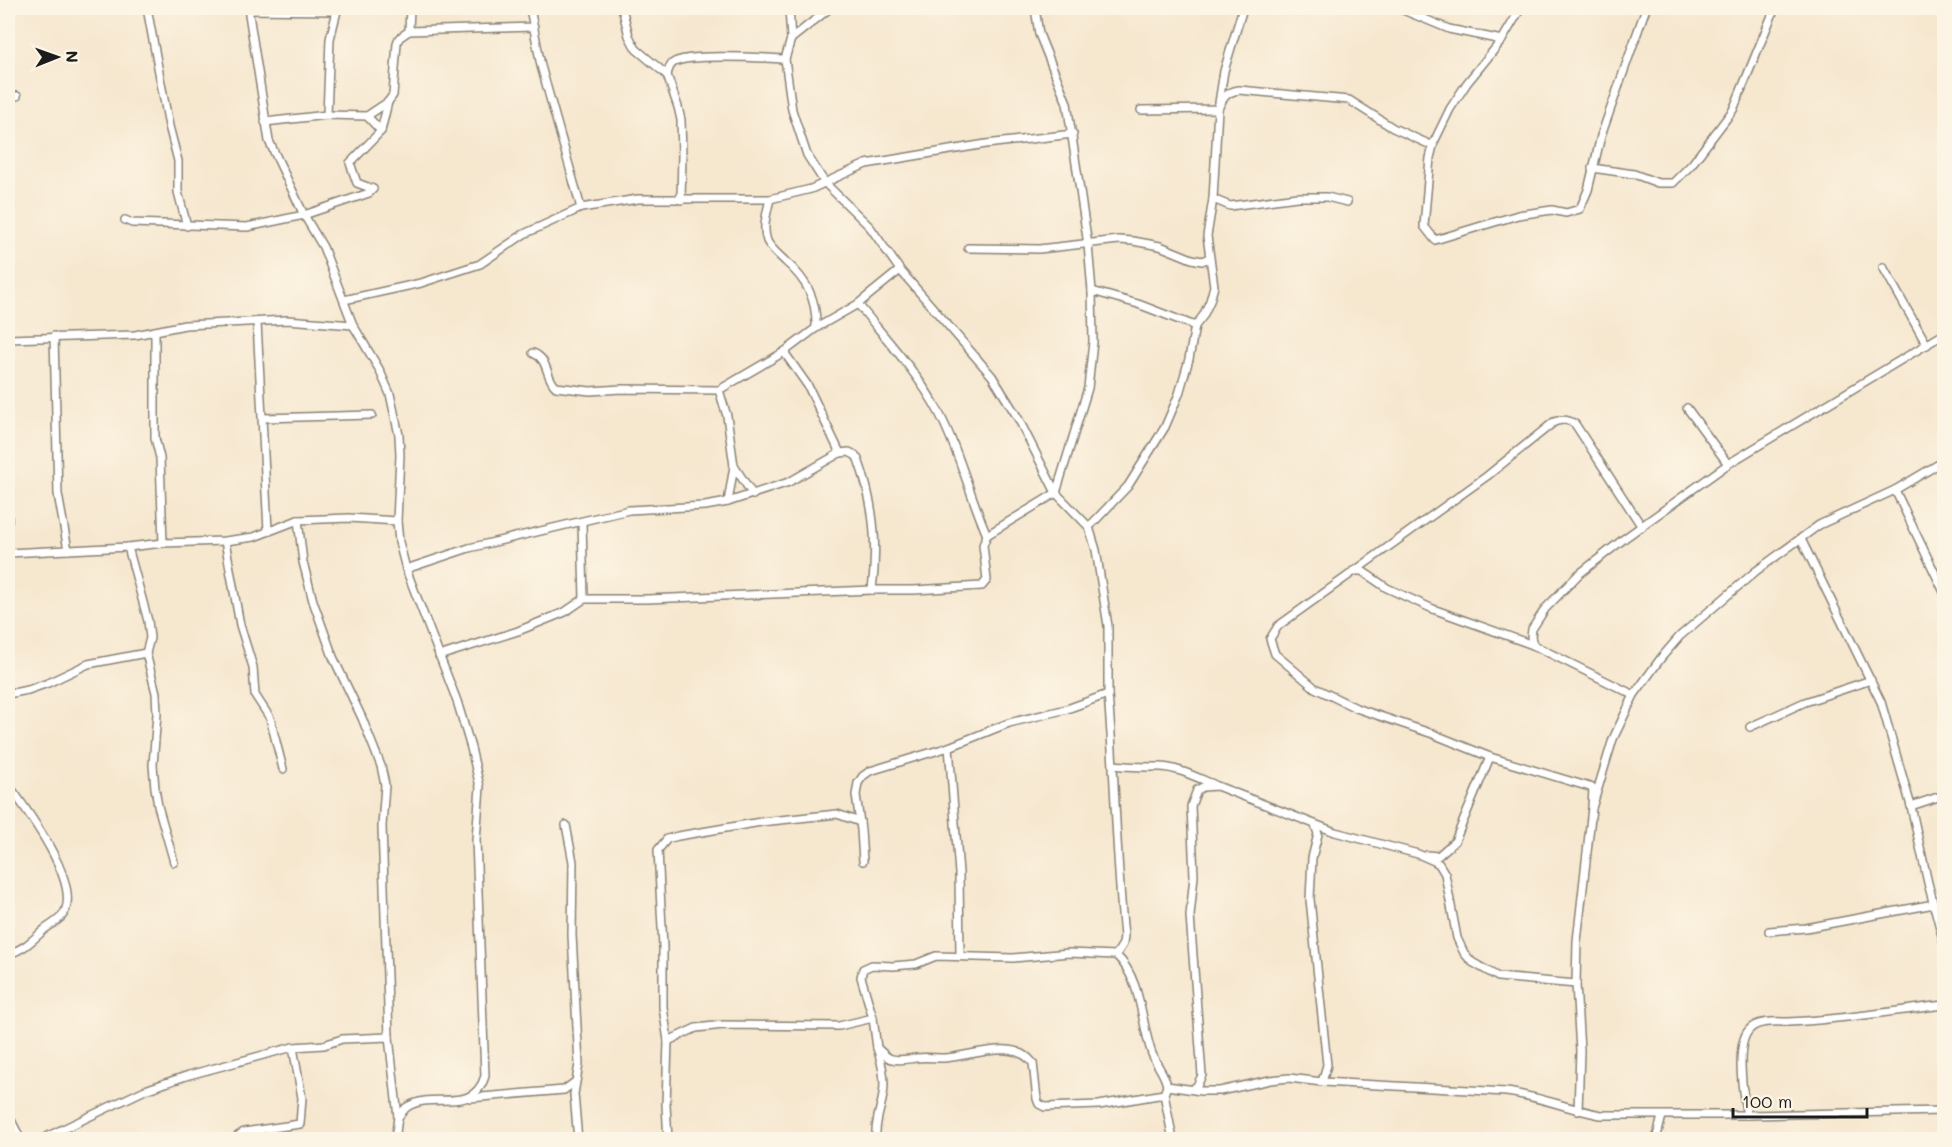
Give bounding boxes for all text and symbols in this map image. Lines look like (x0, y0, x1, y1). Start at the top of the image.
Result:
north arrow (27, 27, 87, 87)
text: N (62, 50, 83, 63)
scale bar (1733, 1081, 1866, 1119)
text: 100 m (1742, 1089, 1792, 1113)

